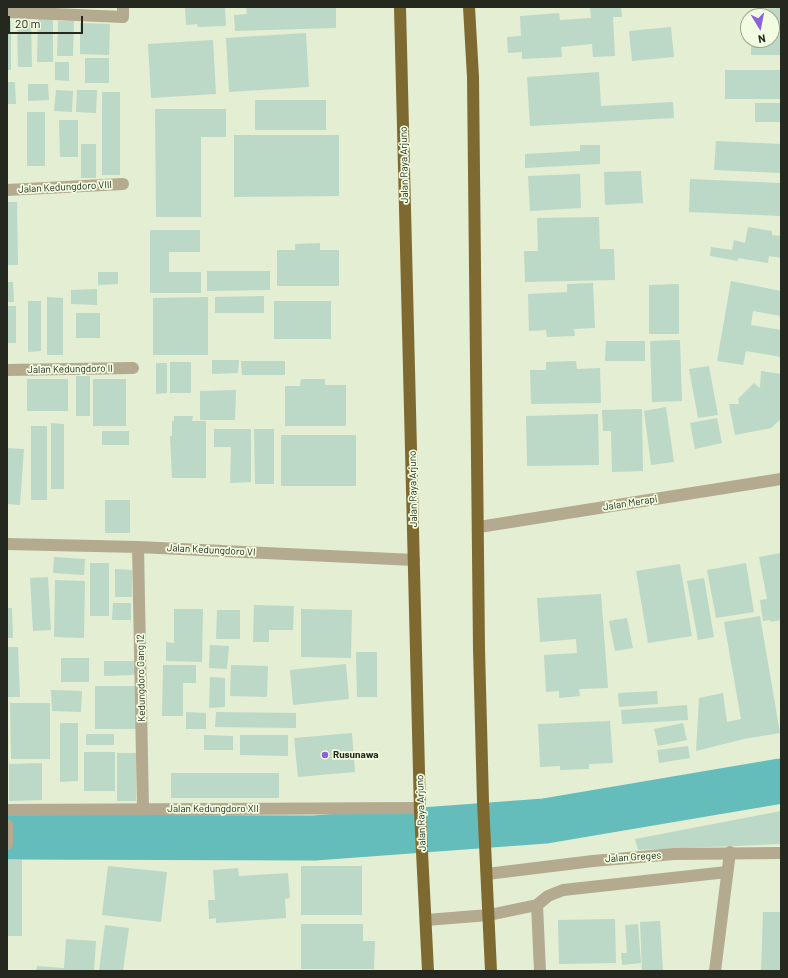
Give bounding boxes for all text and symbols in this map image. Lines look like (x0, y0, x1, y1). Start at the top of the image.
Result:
scale bar (10, 8, 85, 34)
north arrow (740, 8, 780, 48)
text: 20 m (15, 16, 41, 30)
text: N (757, 32, 767, 46)
street label: Jalan Raya Arjuno (397, 127, 411, 203)
street label: Jalan Kedungdoro VIII (18, 179, 112, 195)
street label: Jalan Kedungdoro II (27, 362, 113, 376)
street label: Jalan Raya Arjuno (406, 451, 420, 527)
street label: Jalan Merapi (602, 493, 658, 513)
street label: Jalan Kedungdoro VI (166, 542, 256, 558)
street label: Kedungdoro Gang 12 (134, 634, 148, 722)
place label: Rusunawa (333, 749, 379, 761)
marker: Rusunawa (320, 750, 330, 760)
street label: Jalan Raya Arjuno (414, 774, 428, 852)
street label: Jalan Kedungdoro XII (167, 803, 259, 815)
street label: Jalan Greges (605, 849, 661, 865)

